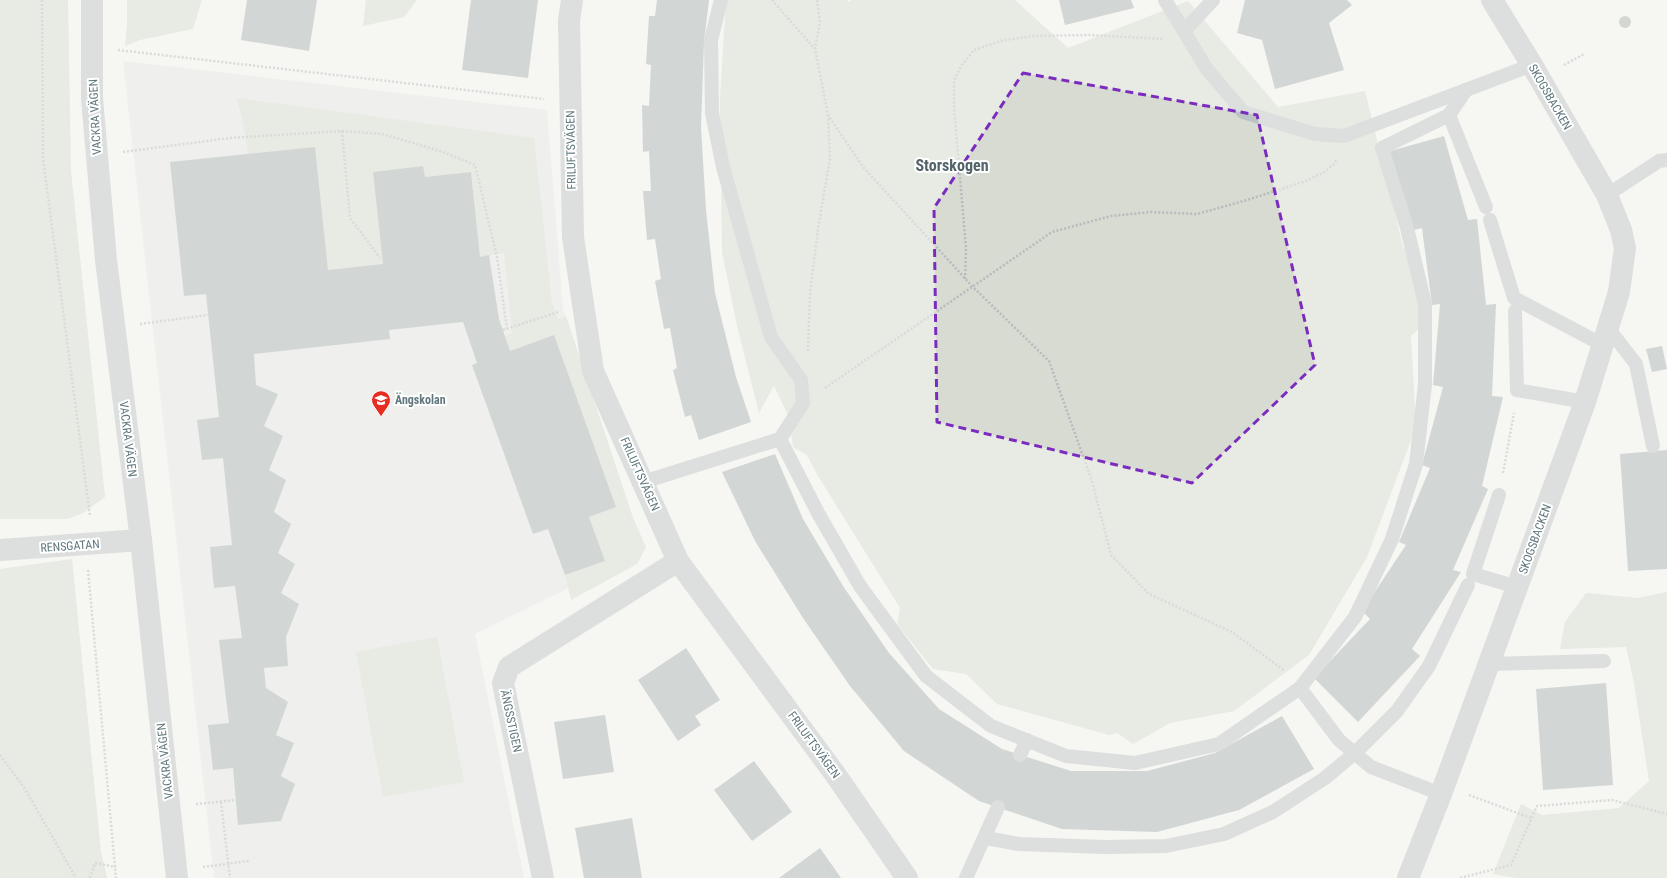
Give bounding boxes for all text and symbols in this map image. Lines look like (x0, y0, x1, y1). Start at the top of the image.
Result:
street label: SKOGSBACKEN (1526, 62, 1574, 132)
street label: VACKRA VÄGEN (85, 79, 104, 155)
street label: FRILUFTSVÄGEN (562, 110, 579, 190)
district label: Storskogen (915, 156, 989, 175)
school or university icon: Ängskolan (370, 389, 392, 417)
place label: Ängskolan (395, 392, 446, 407)
street label: VACKRA VÄGEN (116, 400, 141, 478)
street label: FRILUFTSVÄGEN (618, 435, 663, 513)
street label: SKOGSBACKEN (1516, 502, 1554, 576)
street label: RENSGATAN (40, 537, 100, 555)
street label: ÄNGSSTIGEN (498, 688, 525, 754)
street label: FRILUFTSVÄGEN (785, 708, 844, 781)
street label: VACKRA VÄGEN (153, 722, 176, 800)

